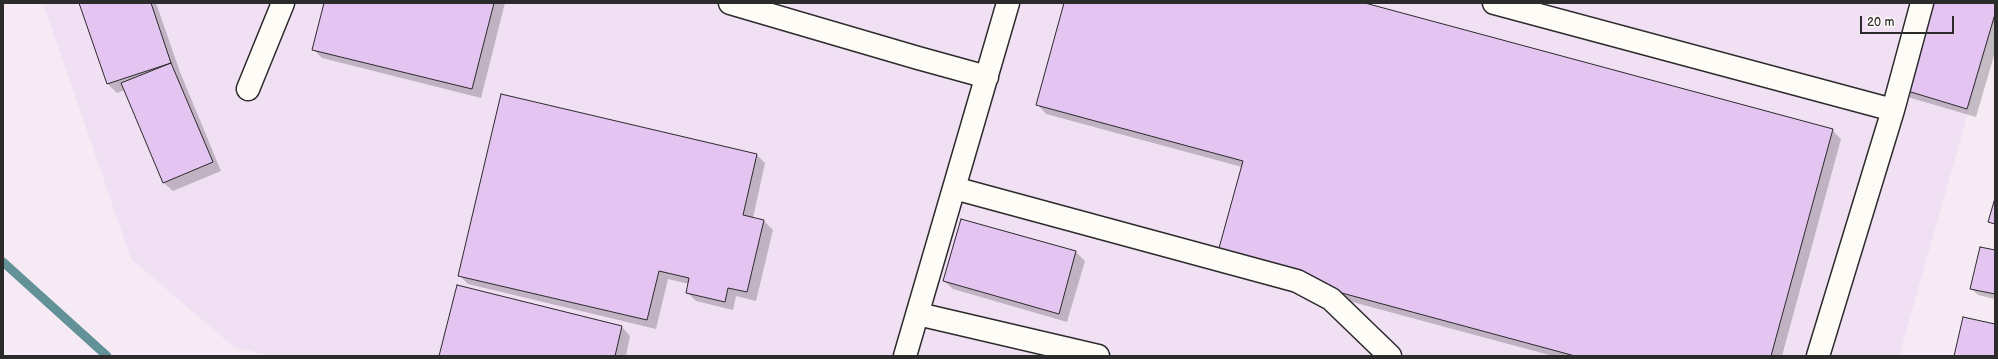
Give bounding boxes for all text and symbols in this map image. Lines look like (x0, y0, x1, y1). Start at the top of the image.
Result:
scale bar (1862, 8, 1956, 34)
text: 20 m (1867, 15, 1894, 30)

